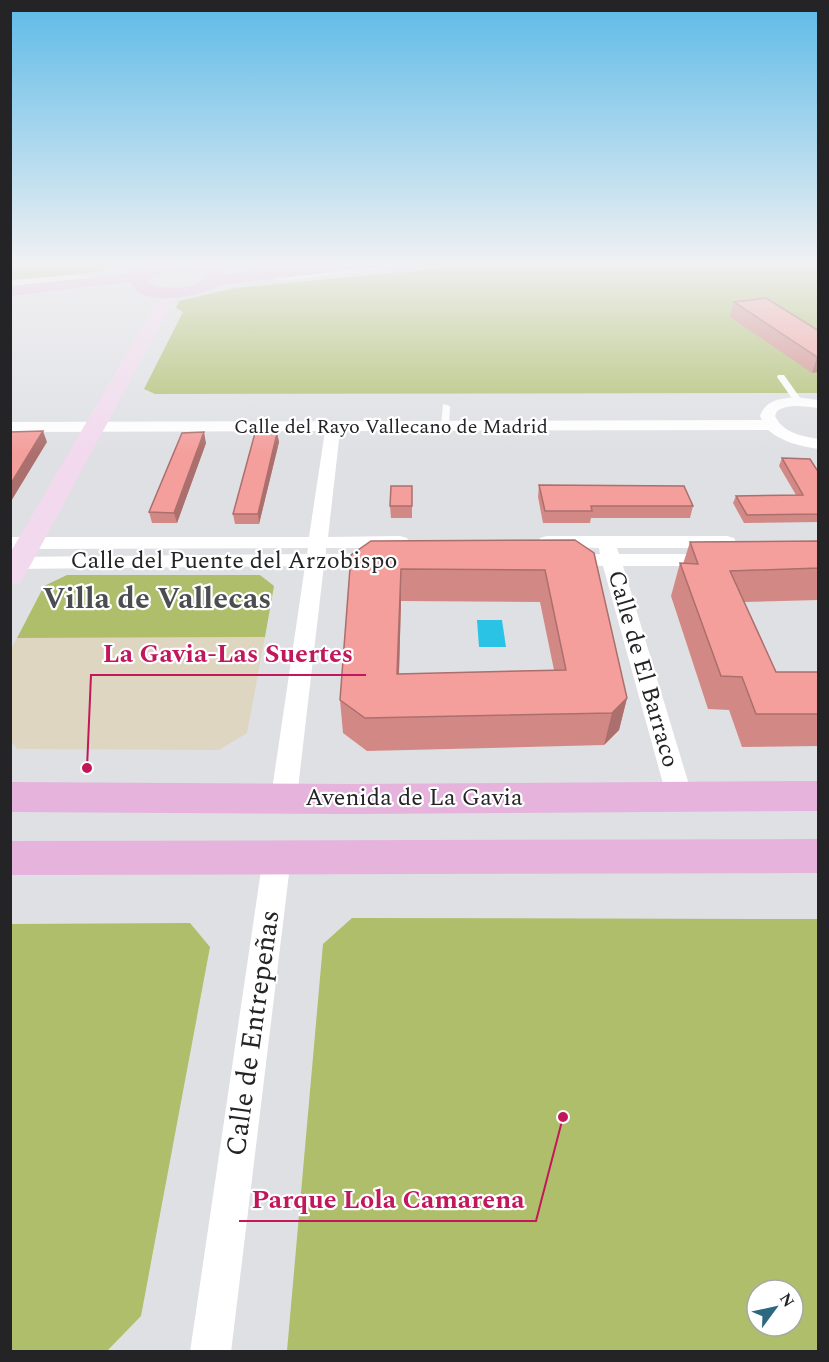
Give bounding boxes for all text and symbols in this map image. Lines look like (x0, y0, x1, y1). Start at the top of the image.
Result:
street label: Calle del Rayo Vallecano de Madrid (234, 412, 548, 442)
street label: Calle del Puente del Arzobispo (70, 543, 398, 579)
street label: Calle de El Barraco (598, 566, 688, 772)
district label: Villa de Vallecas (43, 576, 271, 622)
callout: La Gavia-Las Suertes (91, 631, 366, 675)
text: La Gavia-Las Suertes (103, 634, 353, 674)
street label: Avenida de La Gavia (305, 780, 523, 816)
street label: Calle de Entrepeñas (214, 907, 292, 1159)
callout: Parque Lola Camarena (239, 1177, 536, 1221)
text: Parque Lola Camarena (251, 1180, 525, 1220)
north arrow (745, 1278, 805, 1338)
text: N (773, 1288, 800, 1312)

